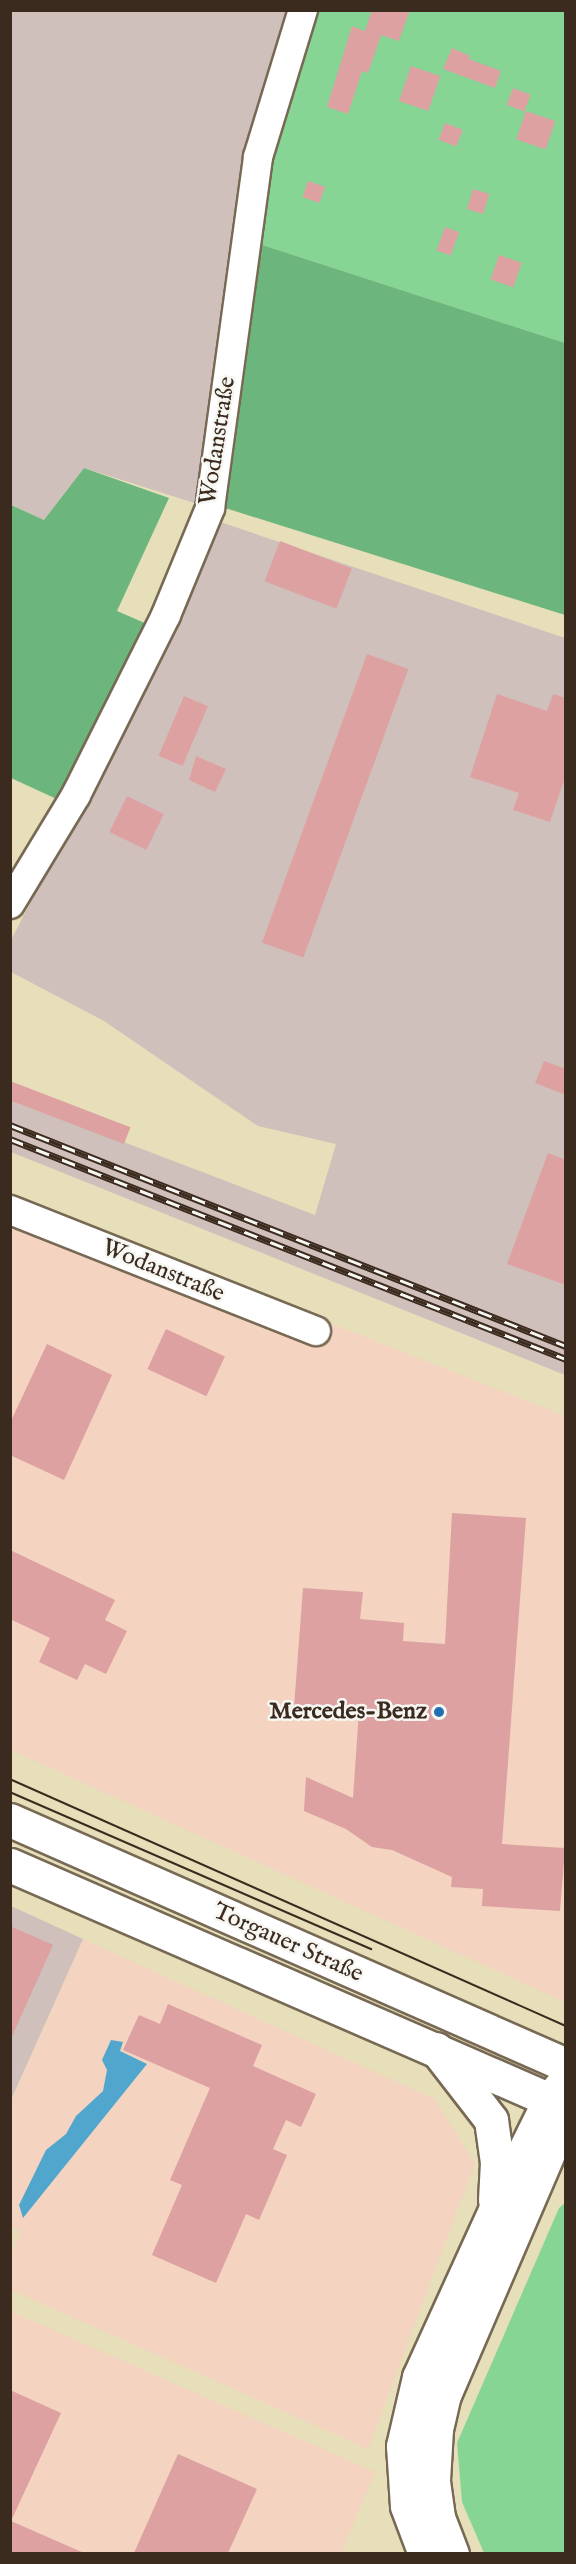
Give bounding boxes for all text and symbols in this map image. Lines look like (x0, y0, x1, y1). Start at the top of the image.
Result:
street label: Wodanstraße (194, 375, 242, 507)
street label: Wodanstraße (97, 1233, 229, 1309)
place label: Mercedes-Benz (269, 1698, 427, 1726)
marker: Mercedes-Benz (432, 1705, 446, 1719)
street label: Torgauer Straße (209, 1897, 367, 1989)

